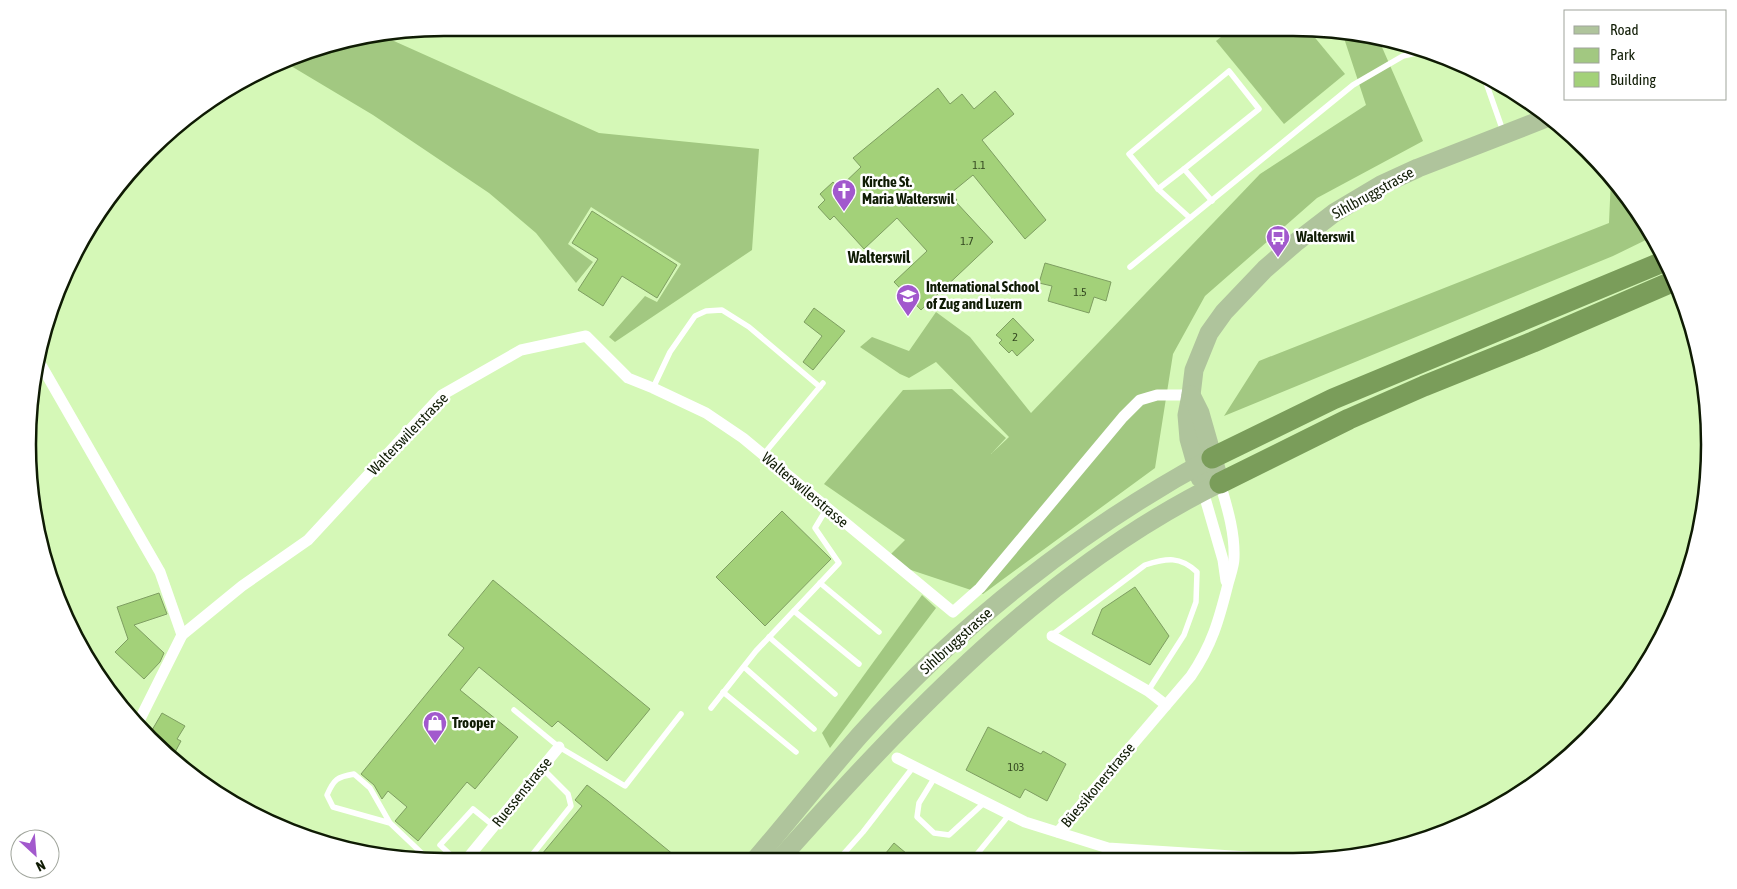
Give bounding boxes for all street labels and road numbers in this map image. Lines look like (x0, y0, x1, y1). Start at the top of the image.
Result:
street label: Sihlbruggstrasse (1329, 163, 1417, 222)
street label: Walterswilerstrasse (364, 389, 451, 478)
street label: Walterswilerstrasse (759, 449, 852, 531)
street label: Sihlbruggstrasse (916, 604, 995, 677)
street label: Büessikonerstrasse (1057, 739, 1138, 830)
street label: Ruessenstrasse (488, 753, 555, 830)

